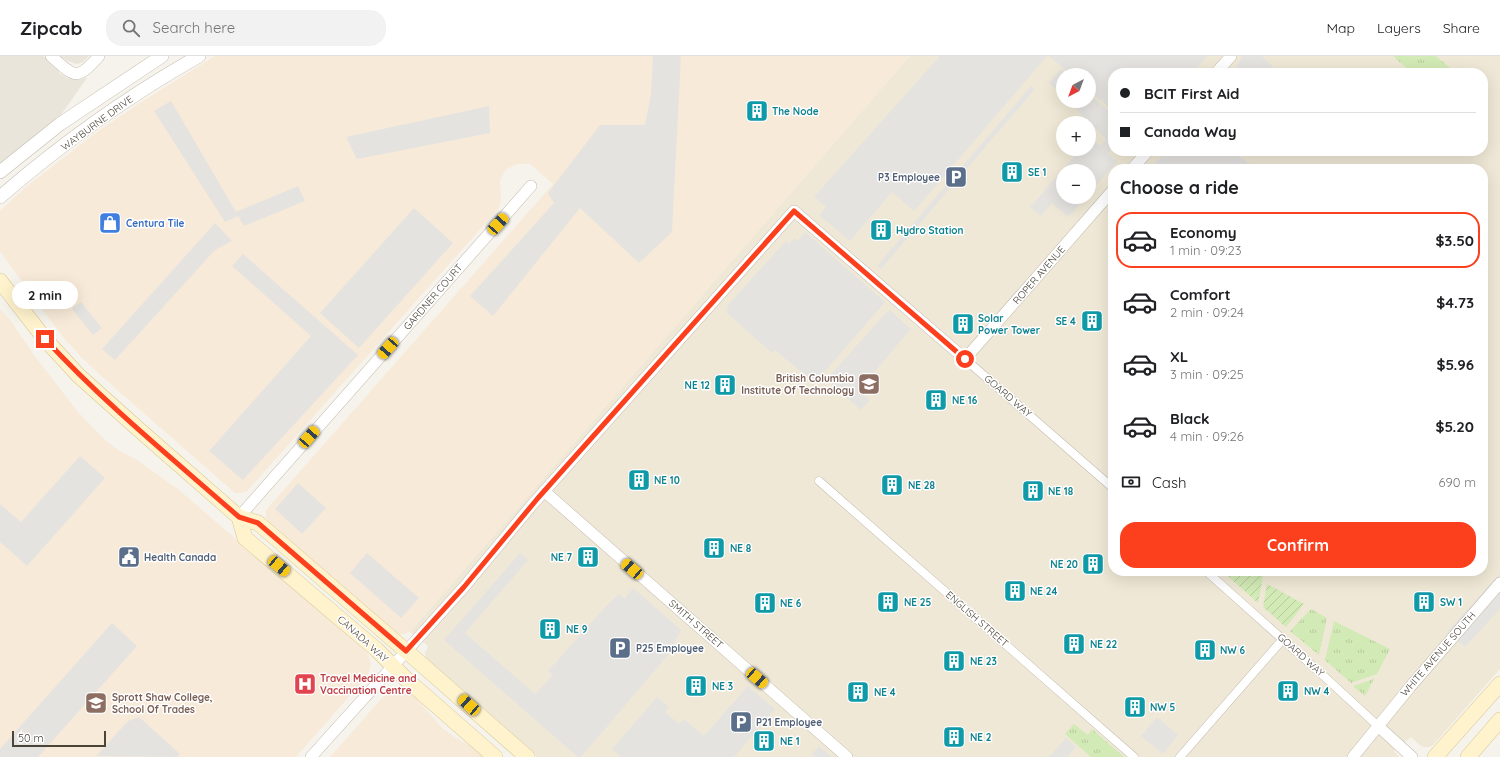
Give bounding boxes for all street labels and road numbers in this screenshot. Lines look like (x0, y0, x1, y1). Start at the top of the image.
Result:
street label: WAYBURNE DRIVE (58, 92, 136, 153)
street label: ROPER AVENUE (1010, 243, 1068, 307)
street label: GARDNER COURT (401, 261, 465, 333)
street label: GOARD WAY (982, 372, 1035, 420)
street label: ENGLISH STREET (943, 588, 1011, 650)
street label: SMITH STREET (666, 597, 726, 651)
street label: WHITE AVENUE SOUTH (1398, 609, 1478, 699)
street label: CANADA WAY (335, 613, 391, 666)
street label: GOARD WAY (1275, 631, 1327, 680)

